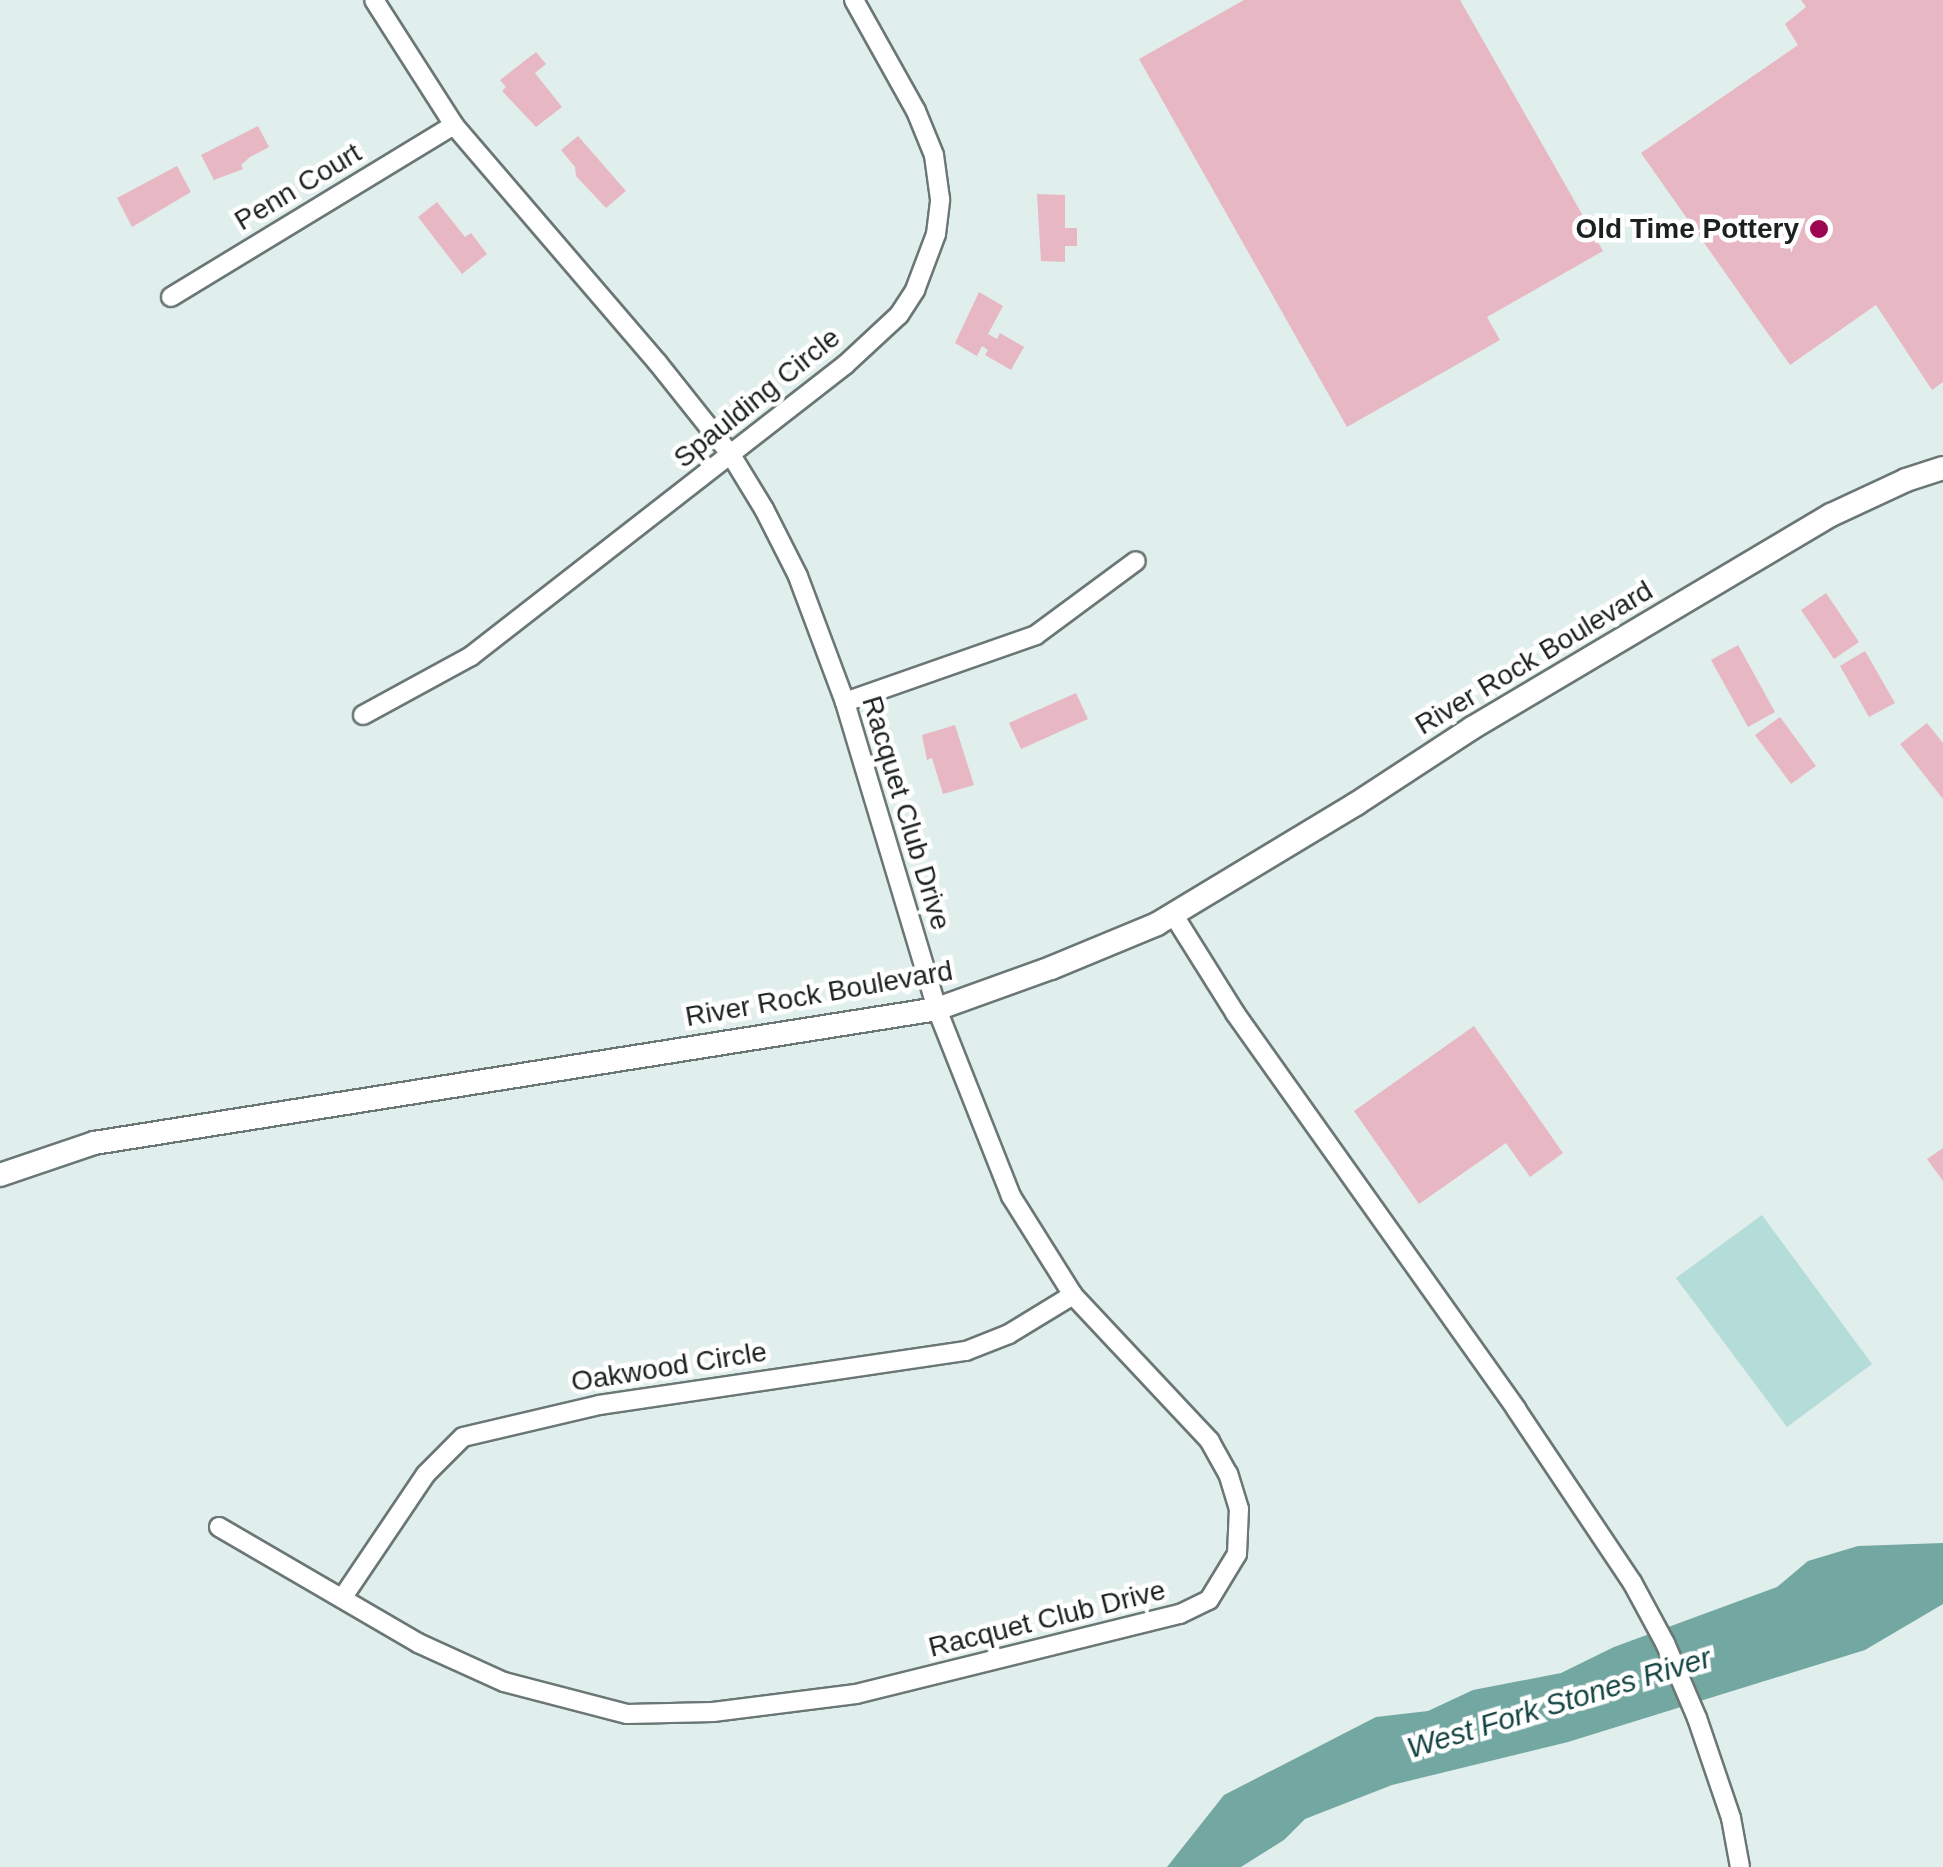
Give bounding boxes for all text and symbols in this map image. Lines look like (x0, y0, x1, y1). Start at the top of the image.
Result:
street label: Penn Court (229, 136, 367, 238)
place label: Old Time Pottery (1575, 212, 1799, 246)
marker: Old Time Pottery (1808, 218, 1830, 240)
street label: Spaulding Circle (667, 321, 847, 475)
street label: River Rock Boulevard (1409, 574, 1659, 742)
street label: Racquet Club Drive (854, 692, 958, 934)
street label: River Rock Boulevard (683, 954, 955, 1034)
street label: Oakwood Circle (569, 1335, 769, 1399)
street label: Racquet Club Drive (925, 1573, 1169, 1665)
water label: West Fork Stones River (1403, 1640, 1715, 1766)

